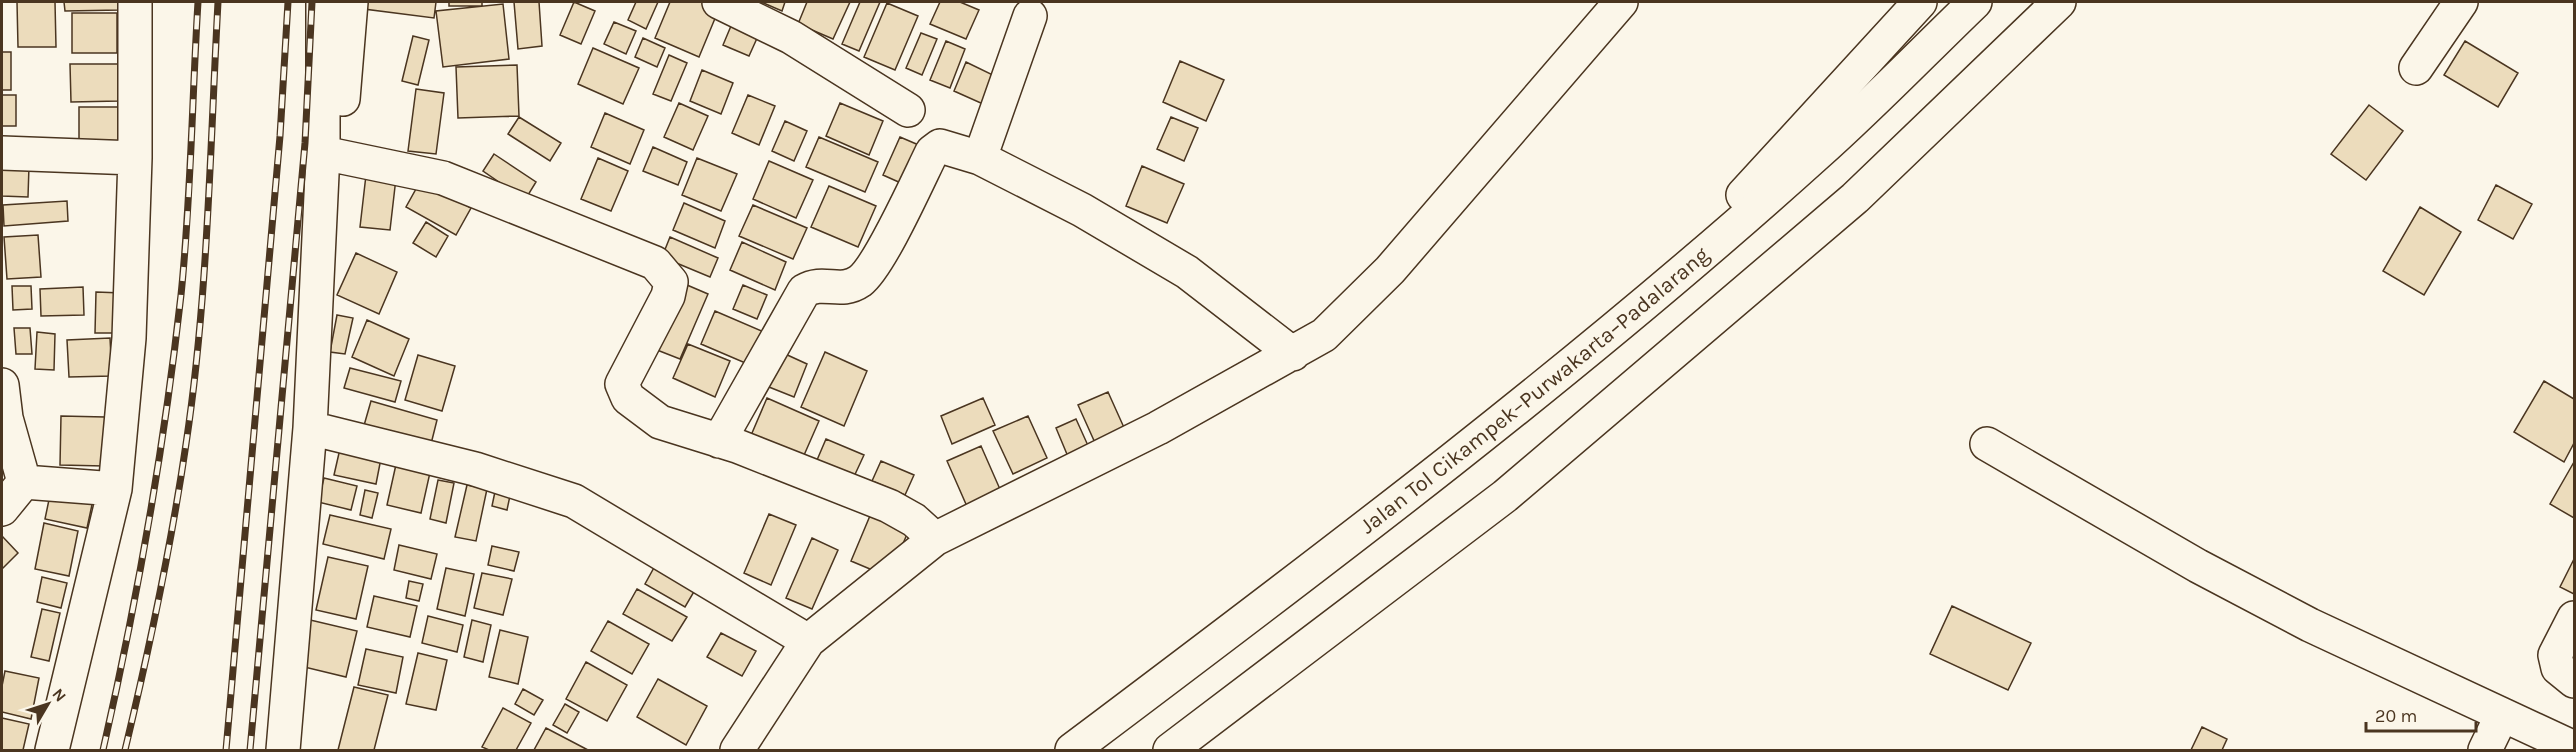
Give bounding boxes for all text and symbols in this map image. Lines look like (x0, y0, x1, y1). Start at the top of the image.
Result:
street label: Jalan Tol Cikampek–Purwakarta–Padalarang (1355, 241, 1715, 539)
north arrow (18, 674, 78, 734)
text: N (48, 684, 70, 705)
scale bar (2366, 695, 2476, 733)
text: 20 m (2375, 705, 2417, 727)

